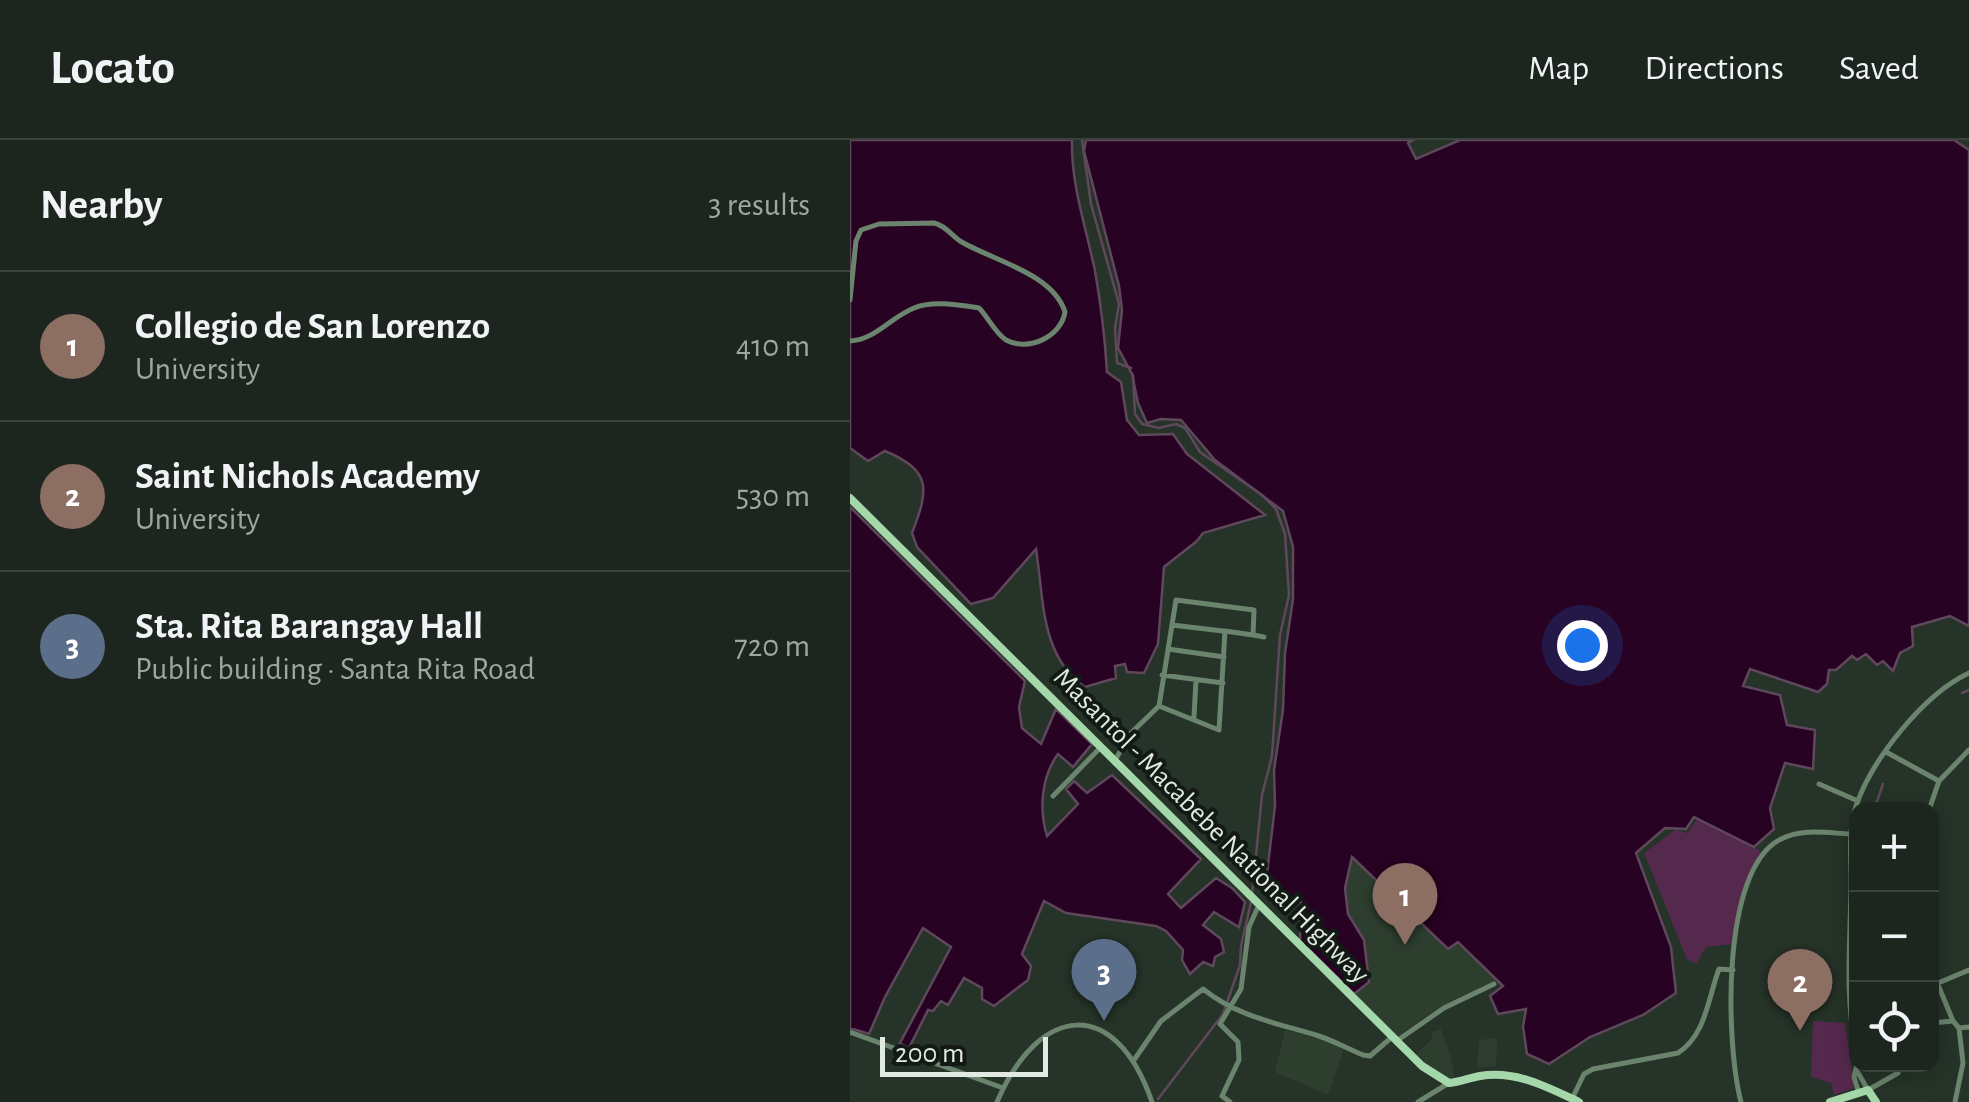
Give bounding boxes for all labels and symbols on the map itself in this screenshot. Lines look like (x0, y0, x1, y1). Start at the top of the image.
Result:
your location (1557, 620, 1608, 671)
street label: Masantol - Macabebe National Highway (1048, 663, 1374, 989)
pin: 1 (1372, 862, 1438, 945)
pin: 3 (1072, 938, 1136, 1021)
pin: 2 (1768, 948, 1832, 1031)
scale bar (880, 1032, 1048, 1076)

